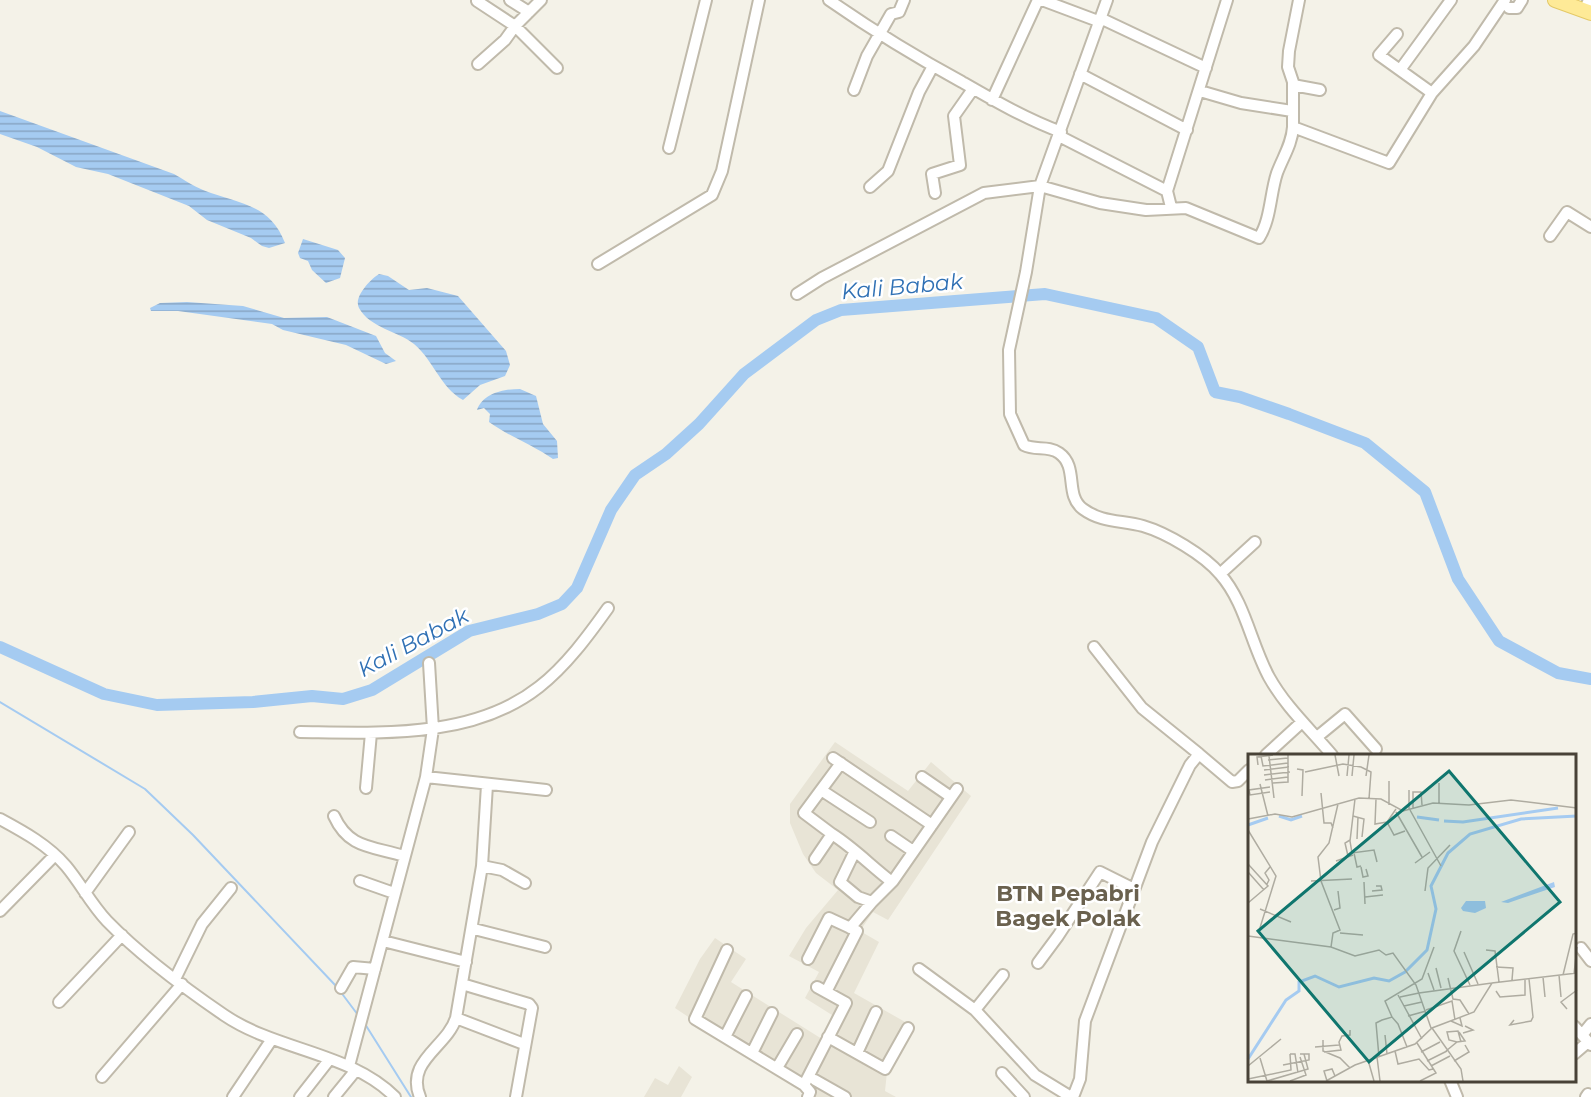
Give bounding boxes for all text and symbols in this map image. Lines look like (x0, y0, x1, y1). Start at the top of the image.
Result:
water label: Kali Babak (840, 268, 965, 305)
water label: Kali Babak (353, 601, 474, 683)
inset map (1248, 754, 1576, 1082)
district label: BTN Pepabri Bagek Polak (995, 880, 1141, 932)

